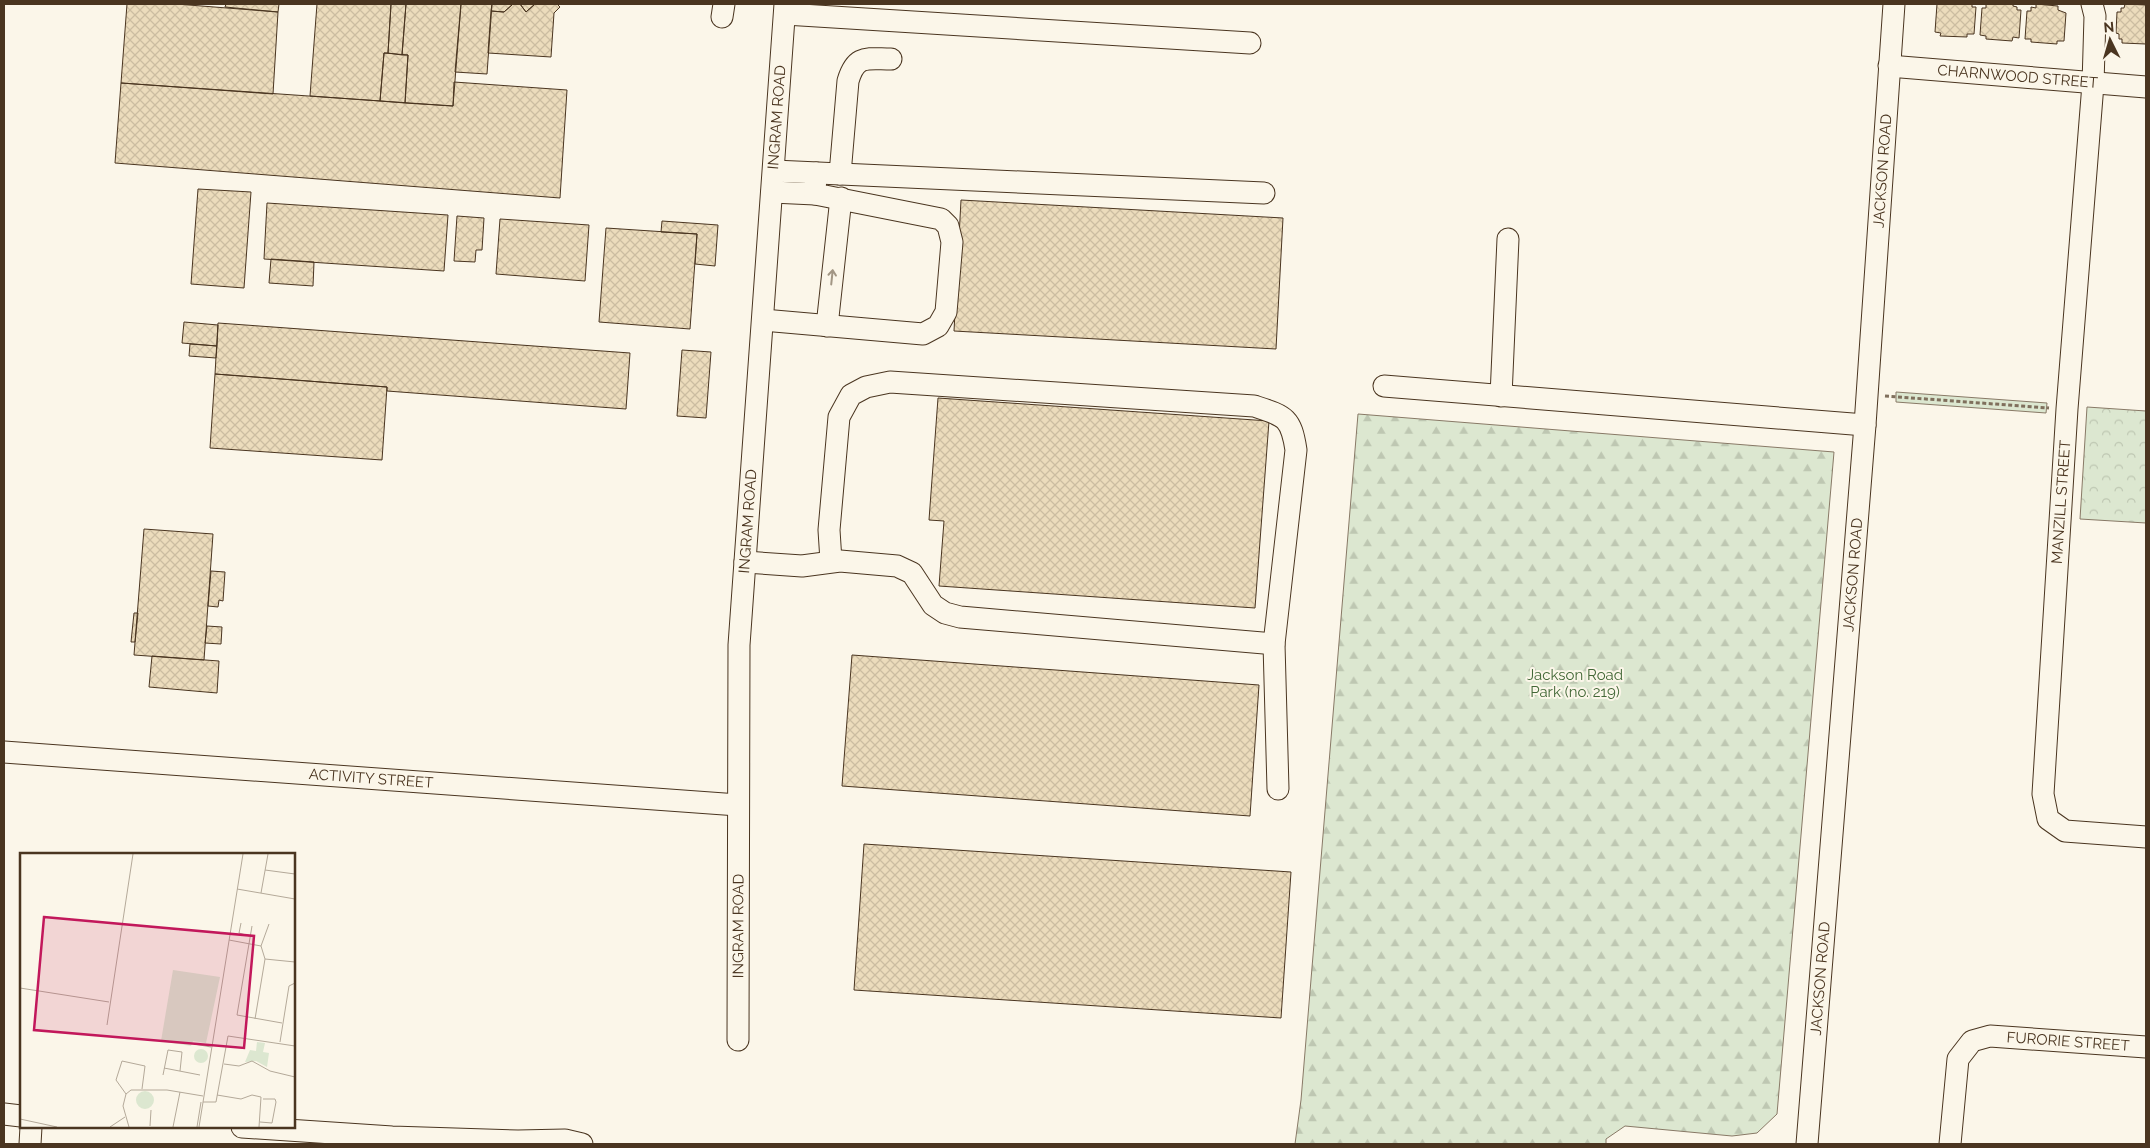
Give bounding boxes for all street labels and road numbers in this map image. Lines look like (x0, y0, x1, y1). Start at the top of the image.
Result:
street label: CHARNWOOD STREET (1937, 61, 2098, 92)
street label: INGRAM ROAD (764, 64, 790, 170)
street label: JACKSON ROAD (1870, 113, 1895, 228)
street label: MANZILL STREET (2048, 439, 2074, 565)
street label: INGRAM ROAD (735, 468, 761, 574)
street label: JACKSON ROAD (1839, 517, 1866, 632)
street label: ACTIVITY STREET (308, 765, 434, 792)
street label: INGRAM ROAD (729, 873, 747, 978)
street label: JACKSON ROAD (1807, 921, 1834, 1036)
street label: FURORIE STREET (2006, 1028, 2130, 1055)

